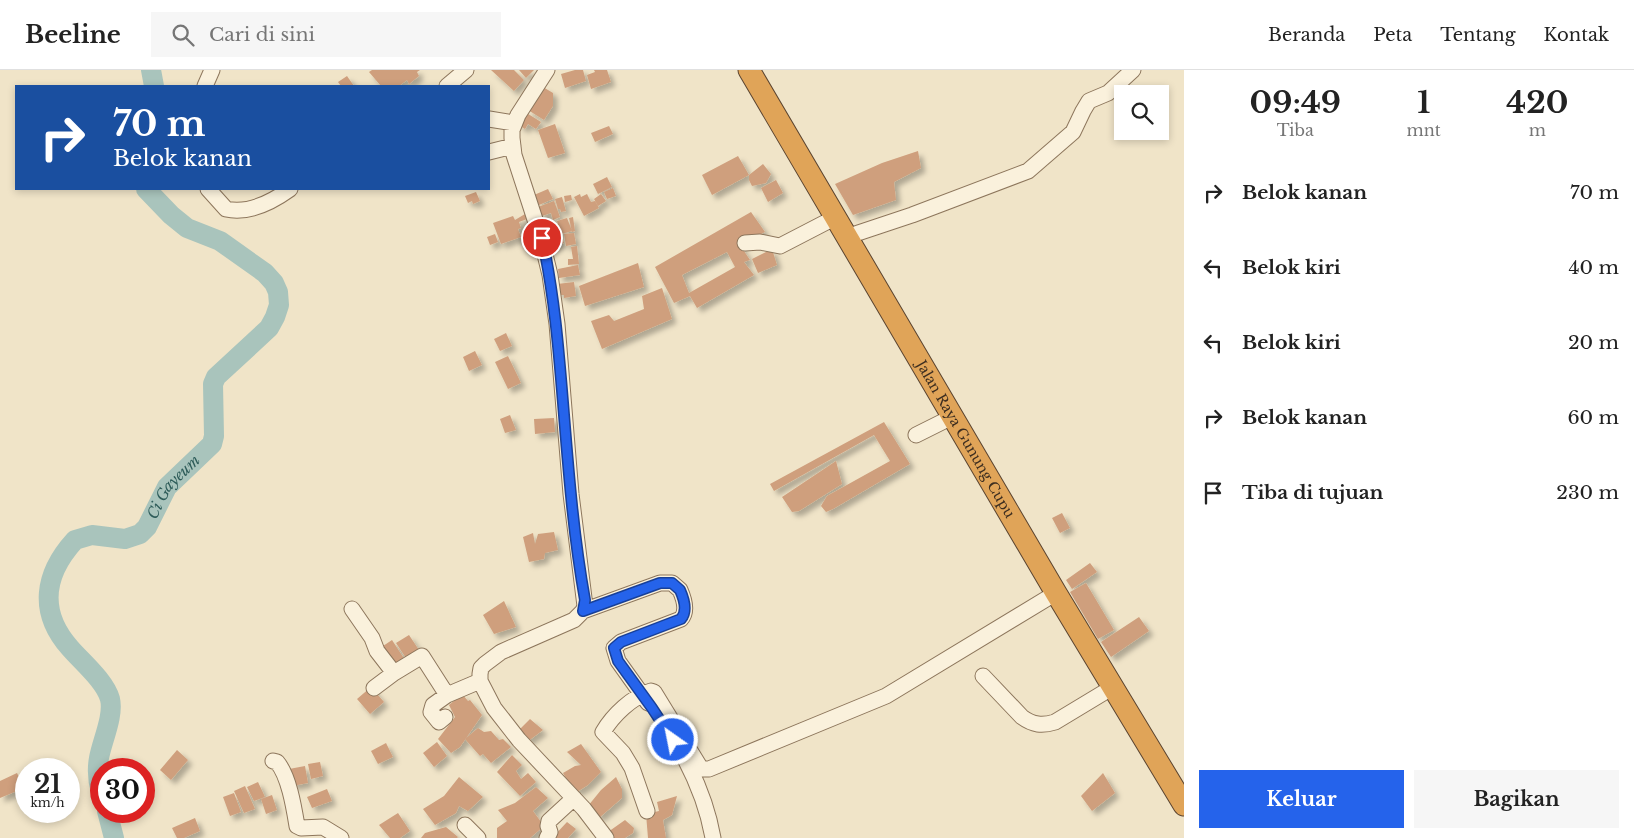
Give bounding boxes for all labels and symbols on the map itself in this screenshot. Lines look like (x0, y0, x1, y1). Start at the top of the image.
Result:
pin (521, 217, 563, 259)
street label: Jalan Raya Gunung Cupu (911, 355, 1019, 522)
water label: Ci Gayeum (143, 451, 204, 522)
position arrow (646, 713, 698, 765)
speed limit sign: 30 (90, 758, 155, 823)

